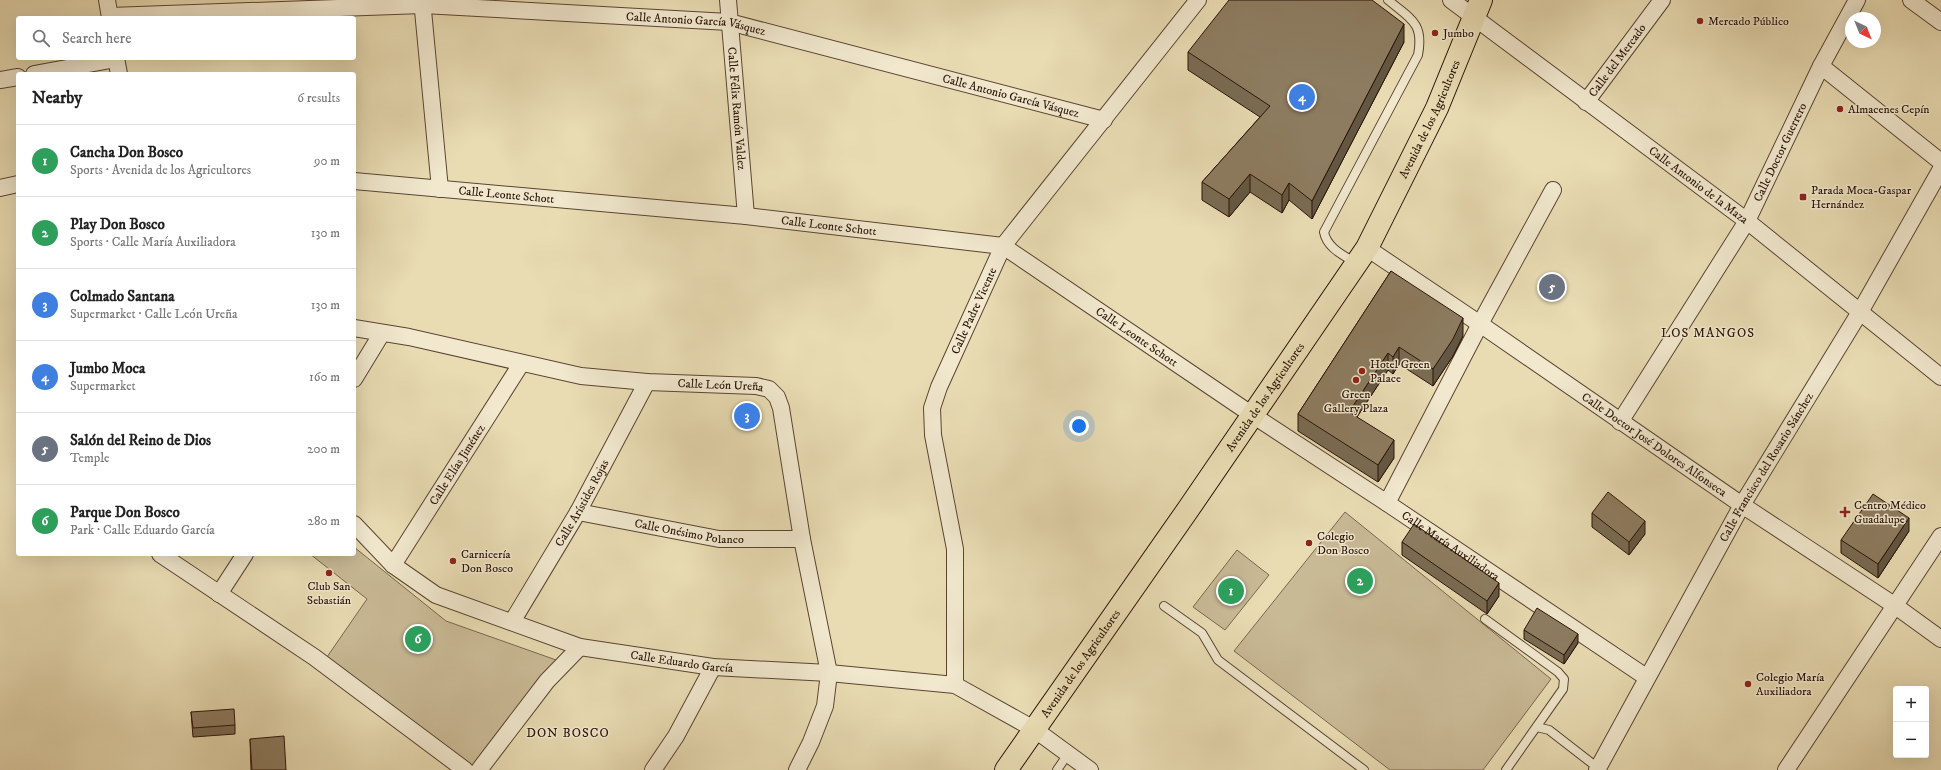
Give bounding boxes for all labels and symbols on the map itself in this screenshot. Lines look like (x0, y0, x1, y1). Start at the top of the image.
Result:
street label: Calle Antonio García Vásquez (626, 9, 767, 39)
north arrow (1845, 12, 1881, 48)
place label: Mercado Público (1708, 14, 1789, 29)
marker: Mercado Público (1695, 16, 1705, 26)
street label: Calle del Mercado (1585, 21, 1649, 100)
place label: Jumbo (1442, 26, 1474, 41)
marker: Jumbo (1430, 28, 1440, 38)
street label: Calle Félix Ramón Valdez (724, 46, 750, 171)
street label: Avenida de los Agricultores (1396, 58, 1463, 181)
street label: Calle Antonio García Vásquez (941, 71, 1081, 121)
pin: 4 (1289, 82, 1315, 112)
street label: Calle Doctor Guerrero (1750, 100, 1810, 204)
place label: Almacenes Cepín (1848, 102, 1930, 117)
marker: Almacenes Cepín (1835, 104, 1845, 114)
street label: Calle Antonio de la Maza (1646, 143, 1752, 227)
street label: Calle Leonte Schott (458, 183, 555, 206)
place label: Parada Moca-Gaspar Hernández (1811, 183, 1912, 212)
marker: Parada Moca-Gaspar Hernández (1798, 192, 1808, 202)
street label: Calle Leonte Schott (780, 213, 878, 239)
street label: Calle Padre Vicente (947, 265, 1000, 357)
pin: 5 (1539, 272, 1565, 302)
street label: Calle Leonte Schott (1093, 303, 1181, 370)
district label: LOS MANGOS (1661, 325, 1755, 341)
street label: Avenida de los Agricultores (1222, 340, 1308, 455)
place label: Hotel Green Palace (1370, 357, 1431, 386)
marker: Hotel Green Palace (1357, 366, 1367, 376)
marker: Green Gallery Plaza (1351, 375, 1361, 385)
street label: Calle León Ureña (677, 376, 766, 395)
place label: Green Gallery Plaza (1324, 387, 1389, 416)
street label: Calle Doctor José Dolores Alfonseca (1579, 389, 1730, 500)
street label: Calle Francisco del Rosario Sánchez (1716, 390, 1817, 544)
pin: 3 (734, 401, 760, 431)
your location (1069, 416, 1089, 436)
street label: Calle Elías Jiménez (426, 421, 488, 508)
street label: Calle Arístides Rojas (552, 457, 612, 549)
place label: Centro Médico Guadalupe (1854, 498, 1926, 527)
marker: Centro Médico Guadalupe (1839, 506, 1851, 518)
street label: Calle María Auxiliadora (1399, 507, 1503, 584)
street label: Calle Onésimo Polanco (633, 515, 744, 547)
place label: Colegio Don Bosco (1317, 529, 1369, 558)
marker: Colegio Don Bosco (1304, 538, 1314, 548)
place label: Carnicería Don Bosco (461, 547, 513, 576)
marker: Carnicería Don Bosco (448, 556, 458, 566)
pin: 2 (1347, 566, 1373, 596)
marker: Club San Sebastián (324, 568, 334, 578)
pin: 1 (1218, 576, 1244, 606)
place label: Club San Sebastián (307, 579, 352, 608)
street label: Avenida de los Agricultores (1037, 606, 1124, 721)
pin: 6 (405, 624, 431, 654)
street label: Calle Eduardo García (630, 647, 734, 676)
place label: Colegio María Auxiliadora (1756, 670, 1825, 699)
marker: Colegio María Auxiliadora (1743, 679, 1753, 689)
district label: DON BOSCO (526, 725, 610, 741)

